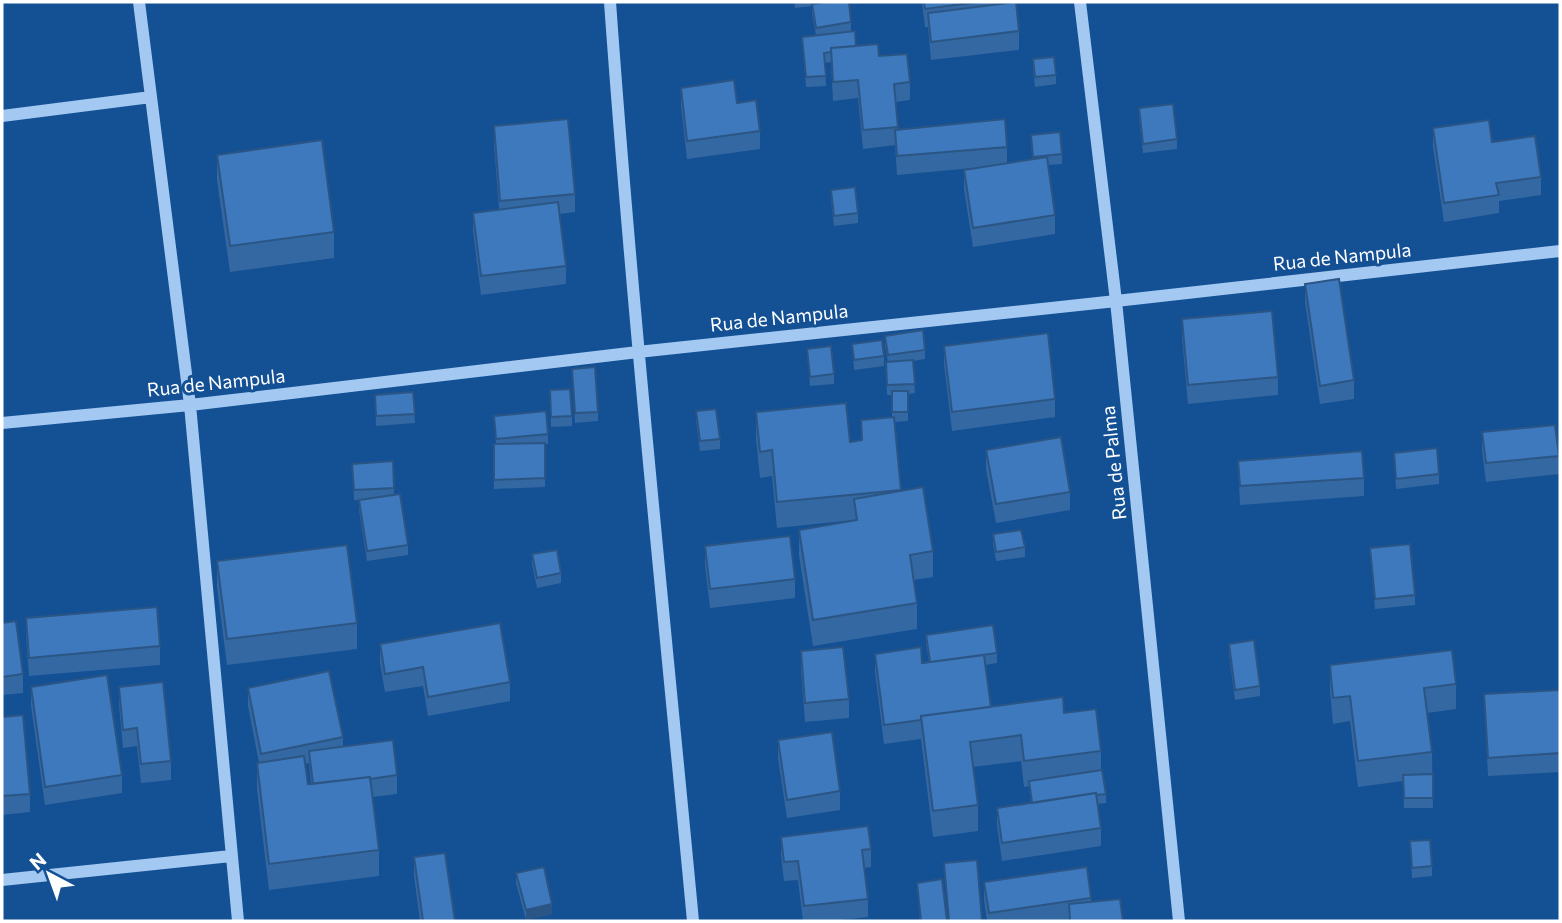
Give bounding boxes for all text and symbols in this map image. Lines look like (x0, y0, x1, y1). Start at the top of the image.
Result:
street label: Rua de Nampula (1272, 237, 1412, 275)
street label: Rua de Nampula (709, 298, 849, 336)
street label: Rua de Nampula (146, 363, 286, 401)
street label: Rua de Palma (1096, 405, 1130, 521)
north arrow (14, 839, 84, 909)
text: N (25, 847, 50, 874)

